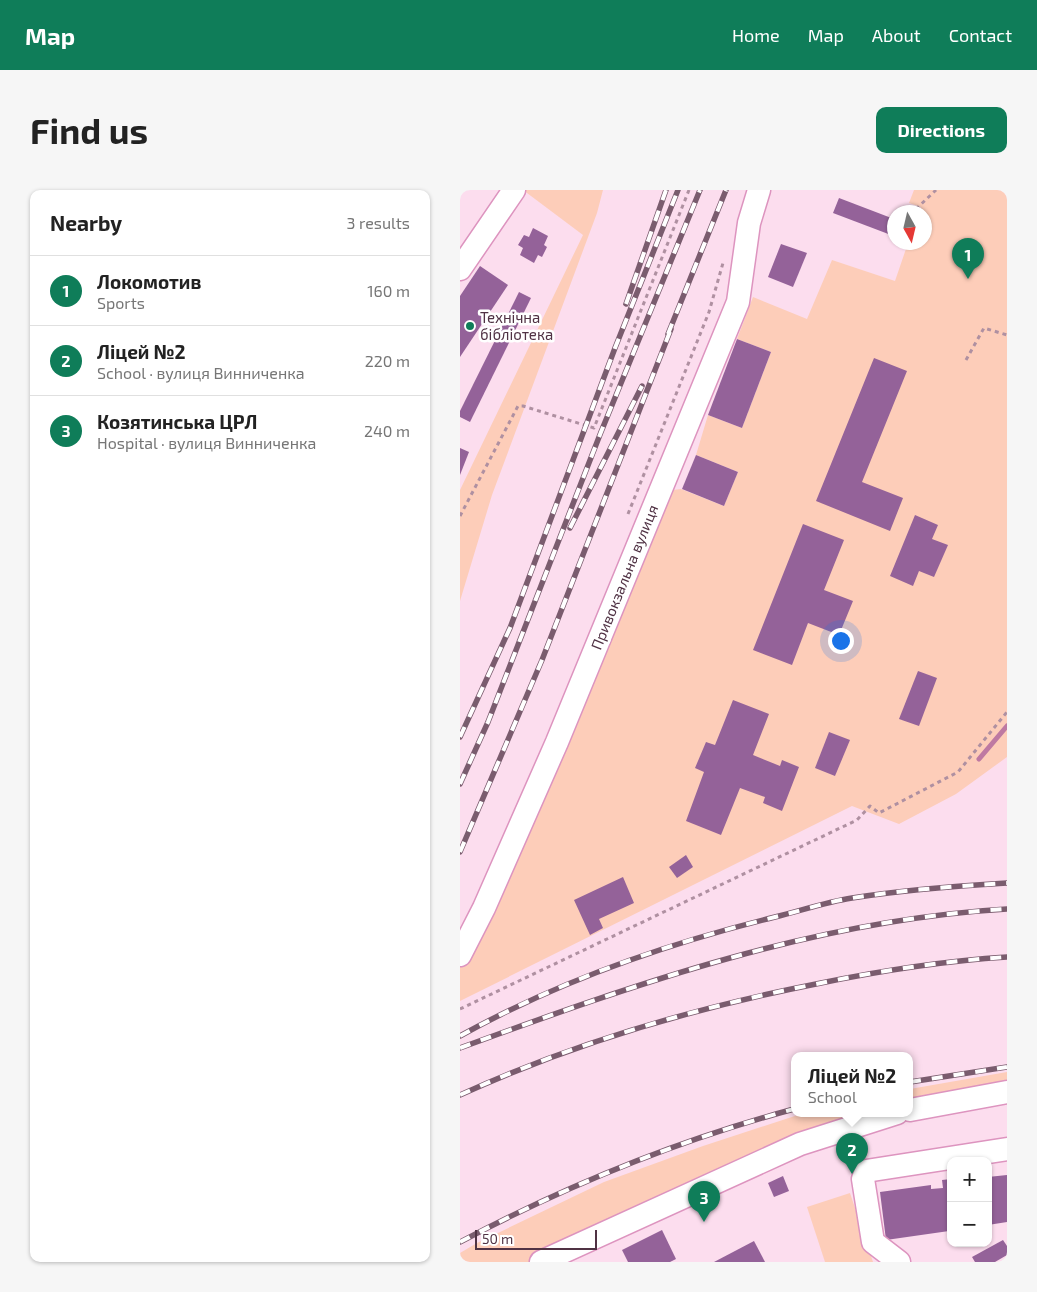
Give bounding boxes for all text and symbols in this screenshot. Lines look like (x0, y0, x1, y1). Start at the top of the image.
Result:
text: Map (25, 21, 75, 50)
text: Home (732, 24, 780, 46)
text: Map (808, 24, 844, 46)
text: About (872, 24, 921, 46)
text: Contact (949, 24, 1012, 46)
button: Directions (876, 107, 1007, 153)
text: Find us (30, 109, 148, 151)
north arrow (887, 205, 932, 250)
text: Nearby (50, 210, 122, 235)
text: 3 results (347, 213, 410, 232)
pin: 1 (952, 238, 984, 279)
text: Локомотив (97, 270, 201, 293)
text: 1 (63, 281, 69, 300)
text: 160 m (367, 281, 410, 300)
text: Sports (97, 293, 145, 312)
place label: Технічна бібліотека (480, 308, 553, 343)
marker: Технічна бібліотека (464, 320, 476, 332)
text: Ліцей №2 (97, 340, 186, 363)
text: 2 (61, 351, 71, 370)
text: 220 m (365, 351, 410, 370)
text: School · вулиця Винниченка (97, 363, 305, 382)
text: Козятинська ЦРЛ (97, 410, 257, 433)
text: 3 (61, 421, 71, 440)
text: 240 m (364, 421, 410, 440)
text: Hospital · вулиця Винниченка (97, 433, 316, 452)
street label: Привокзальна вулиця (587, 502, 662, 652)
your location (828, 628, 854, 654)
popup (791, 1052, 913, 1117)
text: Ліцей №2 (808, 1064, 896, 1087)
text: School (808, 1087, 857, 1106)
pin: 2 (836, 1133, 868, 1174)
map controls (947, 1157, 992, 1247)
button: + (947, 1157, 992, 1202)
pin: 3 (688, 1181, 720, 1222)
button: − (947, 1202, 992, 1247)
scale bar (475, 1227, 598, 1250)
text: 50 m (482, 1230, 513, 1247)

